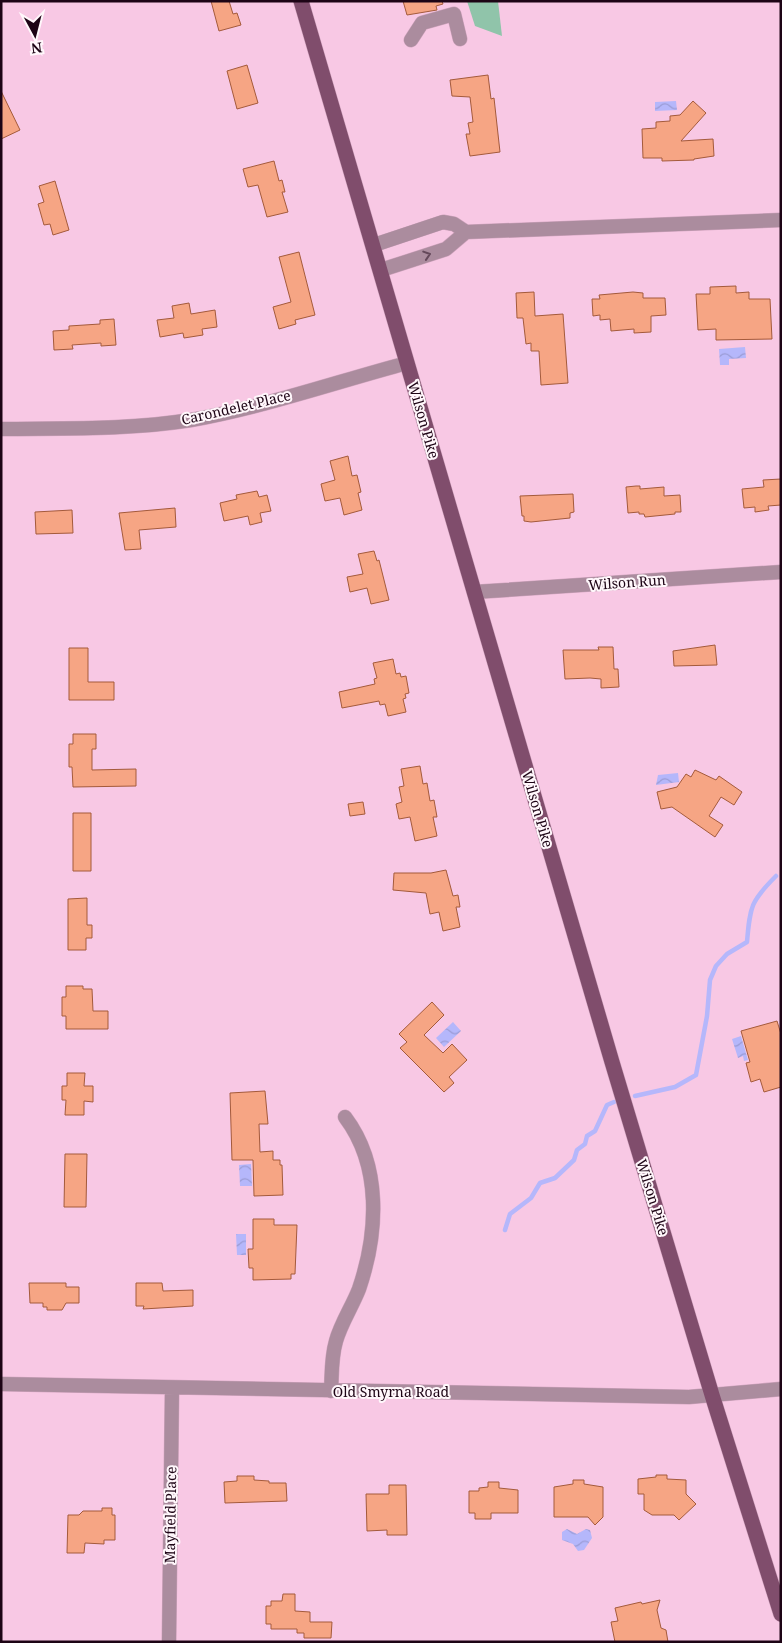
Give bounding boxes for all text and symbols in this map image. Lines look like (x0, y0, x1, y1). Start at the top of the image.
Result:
north arrow (10, 10, 60, 60)
text: N (30, 38, 43, 59)
one-way arrow (422, 251, 431, 261)
street label: Wilson Pike (404, 379, 444, 461)
street label: Carondelet Place (179, 385, 293, 429)
street label: Wilson Run (588, 570, 666, 594)
street label: Wilson Pike (518, 768, 558, 850)
street label: Wilson Pike (632, 1157, 674, 1237)
street label: Old Smyrna Road (333, 1382, 450, 1401)
street label: Mayfield Place (160, 1466, 180, 1564)

